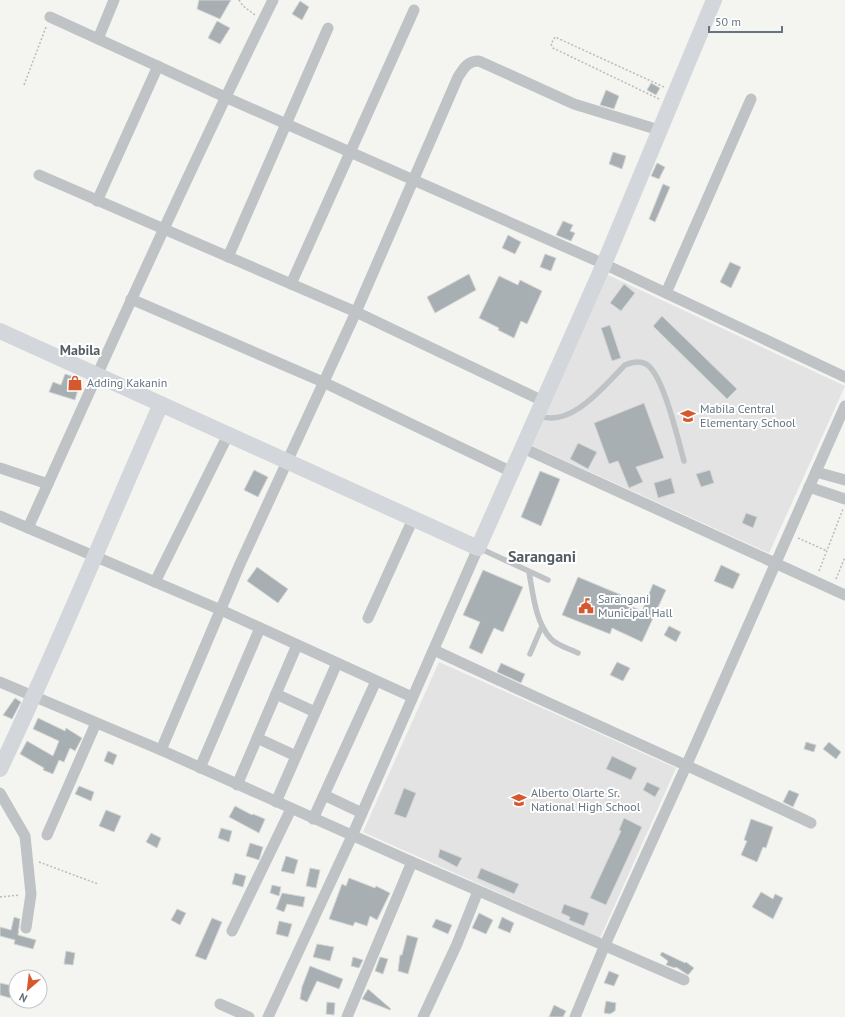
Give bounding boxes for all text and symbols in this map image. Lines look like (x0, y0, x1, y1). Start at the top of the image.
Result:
scale bar (709, 8, 782, 34)
text: 50 m (715, 14, 741, 29)
district label: Mabila (60, 341, 100, 359)
shop icon: Adding Kakanin (66, 374, 84, 392)
place label: Adding Kakanin (87, 375, 167, 390)
place label: Mabila Central Elementary School (700, 401, 796, 430)
school or university icon: Mabila Central Elementary School (679, 407, 697, 425)
district label: Sarangani (508, 546, 576, 566)
place label: Sarangani Municipal Hall (598, 591, 673, 620)
public building icon: Sarangani Municipal Hall (577, 597, 595, 615)
place label: Alberto Olarte Sr. National High School (531, 785, 641, 814)
school or university icon: Alberto Olarte Sr. National High School (510, 791, 528, 809)
north arrow (8, 969, 48, 1009)
text: N (17, 990, 30, 1006)

